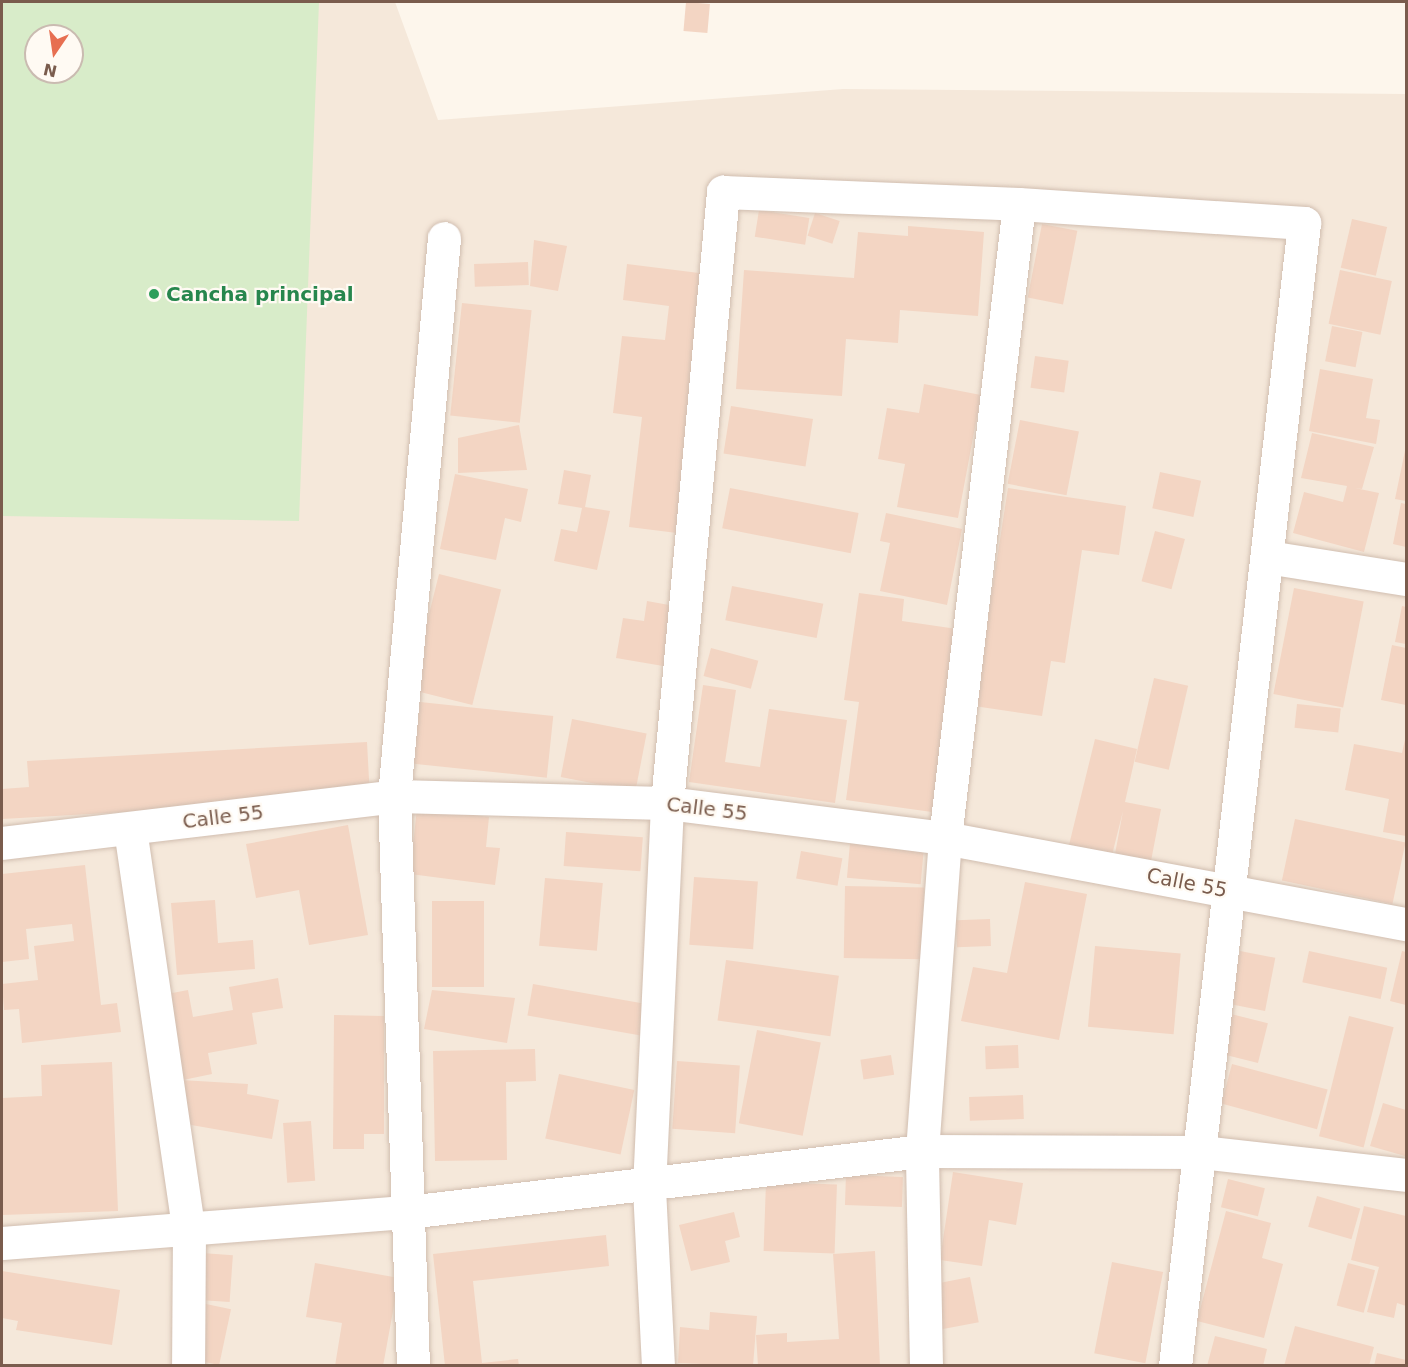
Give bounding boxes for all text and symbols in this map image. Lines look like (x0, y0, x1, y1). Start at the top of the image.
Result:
north arrow (24, 24, 84, 84)
text: N (42, 59, 59, 81)
place label: Cancha principal (166, 282, 354, 306)
marker: Cancha principal (147, 287, 161, 301)
street label: Calle 55 (665, 792, 749, 826)
street label: Calle 55 (181, 800, 265, 834)
street label: Calle 55 (1145, 863, 1229, 903)

